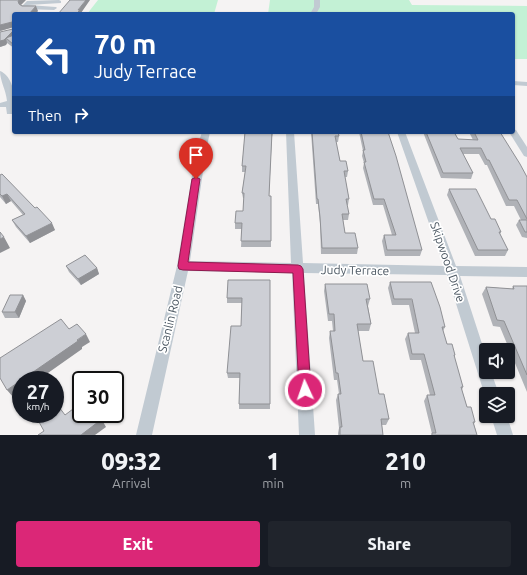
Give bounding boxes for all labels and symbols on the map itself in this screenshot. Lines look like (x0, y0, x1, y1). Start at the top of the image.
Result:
pin (179, 138, 213, 179)
street label: Skipwood Drive (428, 220, 468, 304)
street label: Judy Terrace (321, 263, 389, 277)
street label: Scanlin Road (155, 284, 185, 354)
position arrow (284, 369, 326, 411)
speed limit sign: 30 (72, 371, 124, 423)

